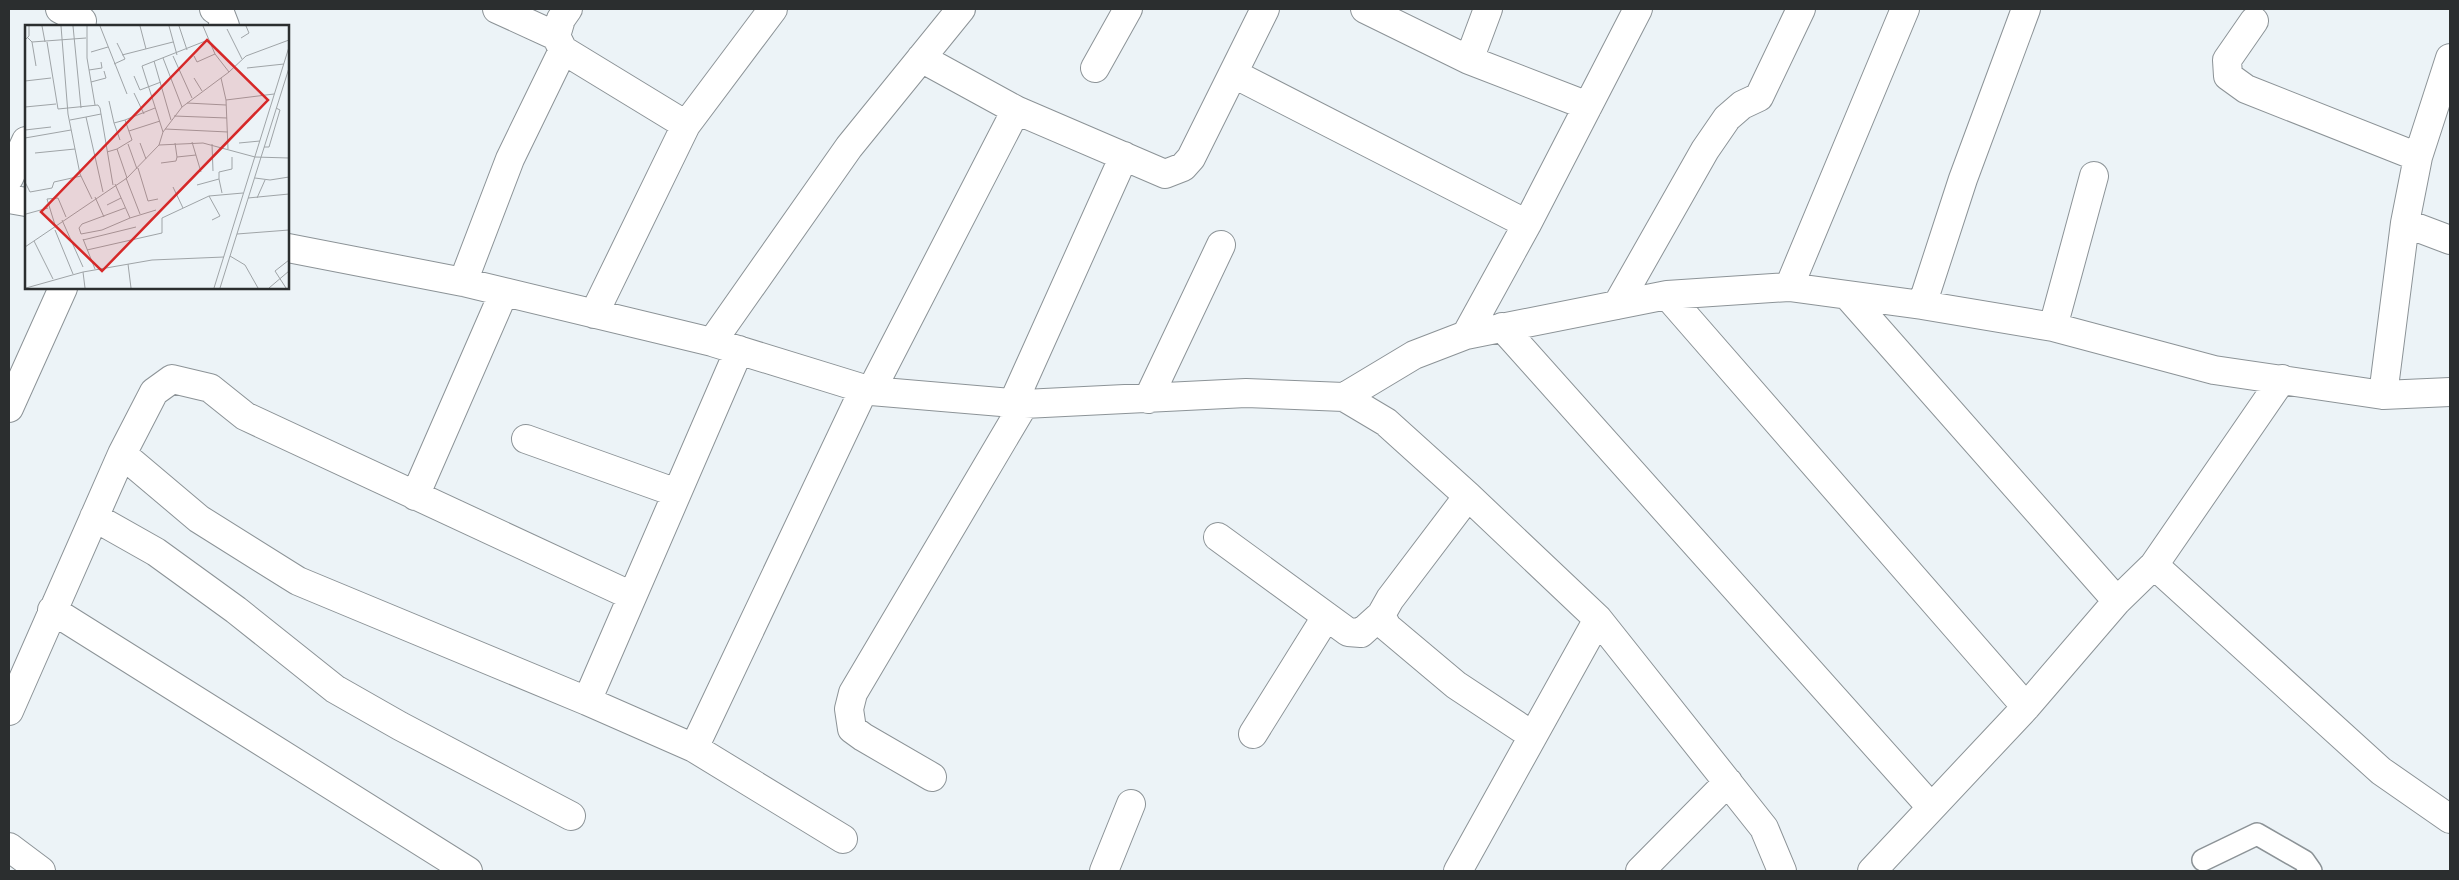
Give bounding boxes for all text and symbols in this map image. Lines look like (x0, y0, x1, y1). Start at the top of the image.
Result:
inset map (25, 25, 289, 289)

